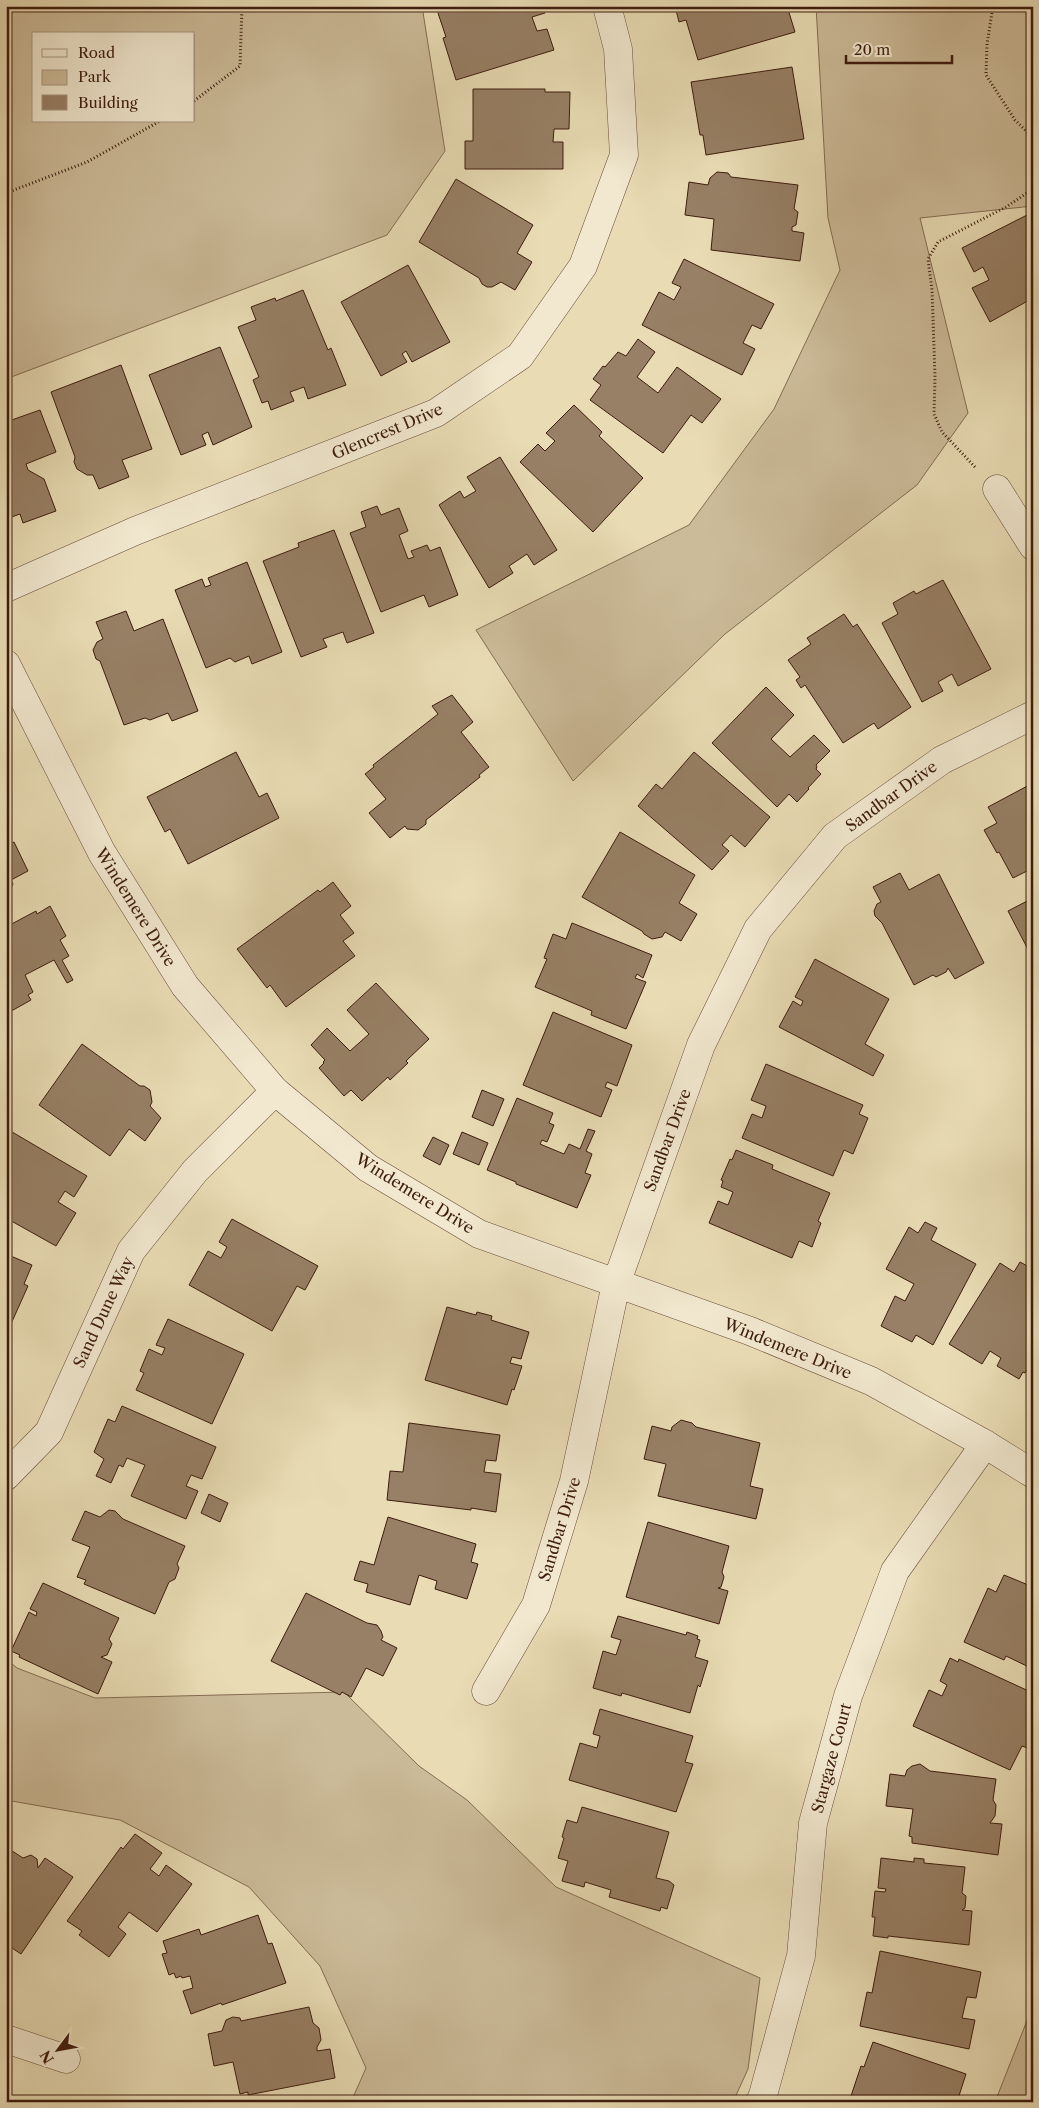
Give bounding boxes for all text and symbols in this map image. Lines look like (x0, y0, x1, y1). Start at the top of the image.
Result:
legend (32, 32, 195, 122)
scale bar (846, 32, 953, 64)
text: 20 m (854, 40, 890, 59)
text: Road (78, 43, 115, 62)
text: Park (78, 67, 112, 86)
text: Building (78, 93, 138, 112)
street label: Glencrest Drive (328, 399, 446, 463)
street label: Sandbar Drive (841, 756, 941, 836)
street label: Windemere Drive (91, 843, 181, 970)
street label: Sandbar Drive (639, 1086, 695, 1194)
street label: Windemere Drive (351, 1148, 478, 1238)
street label: Sand Dune Way (68, 1252, 138, 1371)
street label: Windemere Drive (720, 1313, 855, 1383)
street label: Sandbar Drive (534, 1474, 584, 1584)
street label: Stargaze Court (807, 1700, 855, 1815)
north arrow (32, 2026, 82, 2076)
text: N (36, 2047, 58, 2067)

